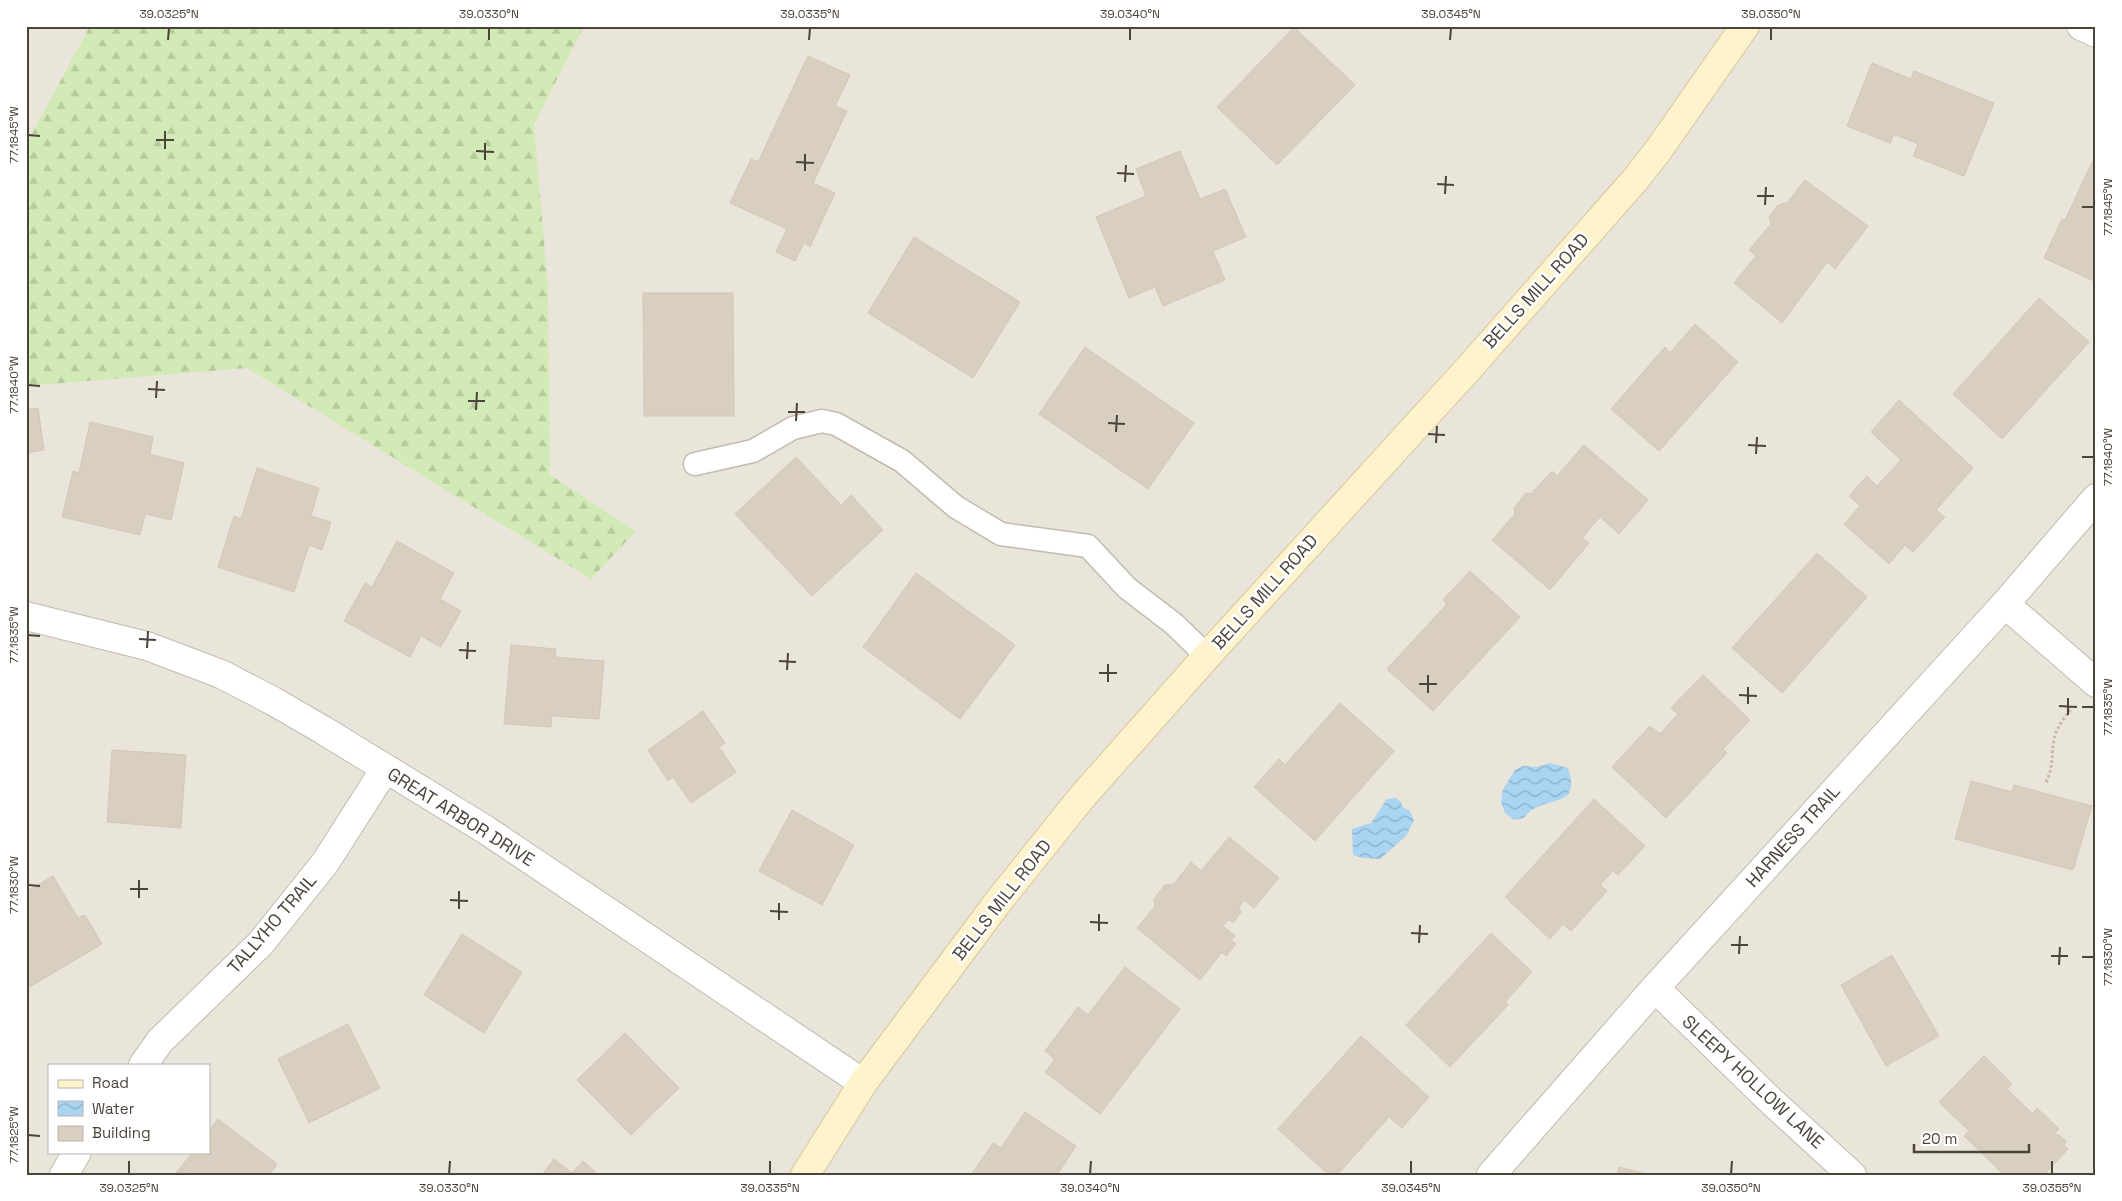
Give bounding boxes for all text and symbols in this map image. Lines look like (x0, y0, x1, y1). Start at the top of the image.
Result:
text: 39.0325°N (139, 6, 199, 22)
text: 39.0330°N (459, 6, 519, 22)
text: 39.0335°N (780, 6, 840, 22)
text: 39.0340°N (1100, 6, 1160, 22)
text: 39.0345°N (1421, 6, 1481, 22)
text: 39.0350°N (1741, 6, 1801, 22)
text: 77.1845°W (6, 106, 22, 164)
text: 77.1845°W (2100, 178, 2116, 236)
street label: BELLS MILL ROAD (1478, 228, 1594, 353)
text: 77.1840°W (6, 355, 22, 414)
text: 77.1840°W (2100, 427, 2116, 486)
street label: BELLS MILL ROAD (1207, 529, 1323, 654)
text: 77.1835°W (6, 606, 22, 664)
text: 77.1835°W (2100, 678, 2116, 736)
street label: GREAT ARBOR DRIVE (383, 762, 539, 871)
street label: HARNESS TRAIL (1740, 779, 1845, 892)
street label: BELLS MILL ROAD (947, 834, 1056, 965)
text: 77.1830°W (6, 856, 22, 914)
street label: TALLYHO TRAIL (222, 869, 321, 978)
text: 77.1830°W (2100, 928, 2116, 986)
street label: SLEEPY HOLLOW LANE (1678, 1010, 1829, 1153)
legend (48, 1064, 210, 1154)
text: Road (92, 1073, 129, 1092)
text: Water (92, 1099, 135, 1118)
text: 77.1825°W (6, 1106, 22, 1164)
scale bar (1914, 1121, 2030, 1153)
text: Building (92, 1123, 151, 1142)
text: 20 m (1922, 1129, 1957, 1148)
text: 39.0325°N (99, 1180, 159, 1196)
text: 39.0330°N (419, 1180, 479, 1196)
text: 39.0335°N (740, 1180, 800, 1196)
text: 39.0340°N (1060, 1180, 1120, 1196)
text: 39.0345°N (1381, 1180, 1441, 1196)
text: 39.0350°N (1701, 1180, 1761, 1196)
text: 39.0355°N (2022, 1180, 2082, 1196)

